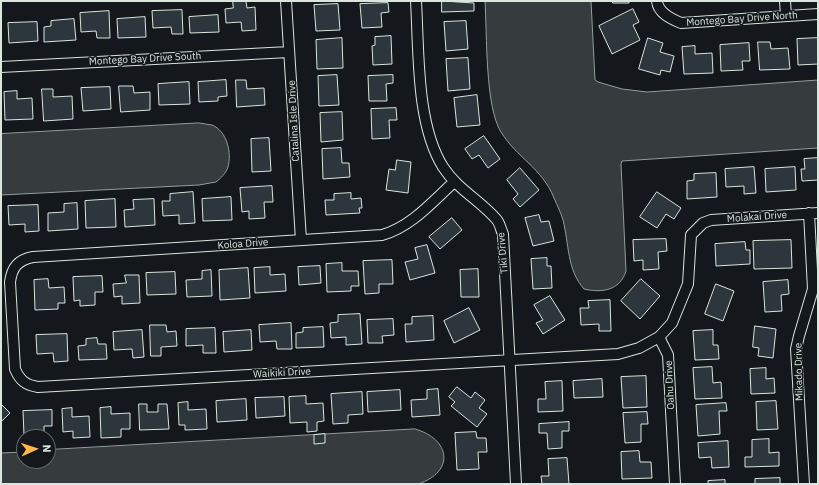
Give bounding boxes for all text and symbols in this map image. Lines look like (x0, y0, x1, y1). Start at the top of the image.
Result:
street label: Montego Bay Drive North (686, 9, 798, 29)
street label: Montego Bay Drive South (88, 50, 202, 68)
street label: Catalina Isle Drive (286, 80, 302, 162)
street label: Molakai Drive (726, 209, 788, 225)
street label: Tiki Drive (495, 232, 511, 274)
street label: Koloa Drive (217, 236, 269, 252)
street label: Mikado Drive (792, 343, 806, 401)
street label: Oahu Drive (663, 360, 677, 410)
street label: Waikiki Drive (253, 365, 311, 381)
north arrow (16, 429, 56, 469)
text: N (40, 444, 54, 453)

